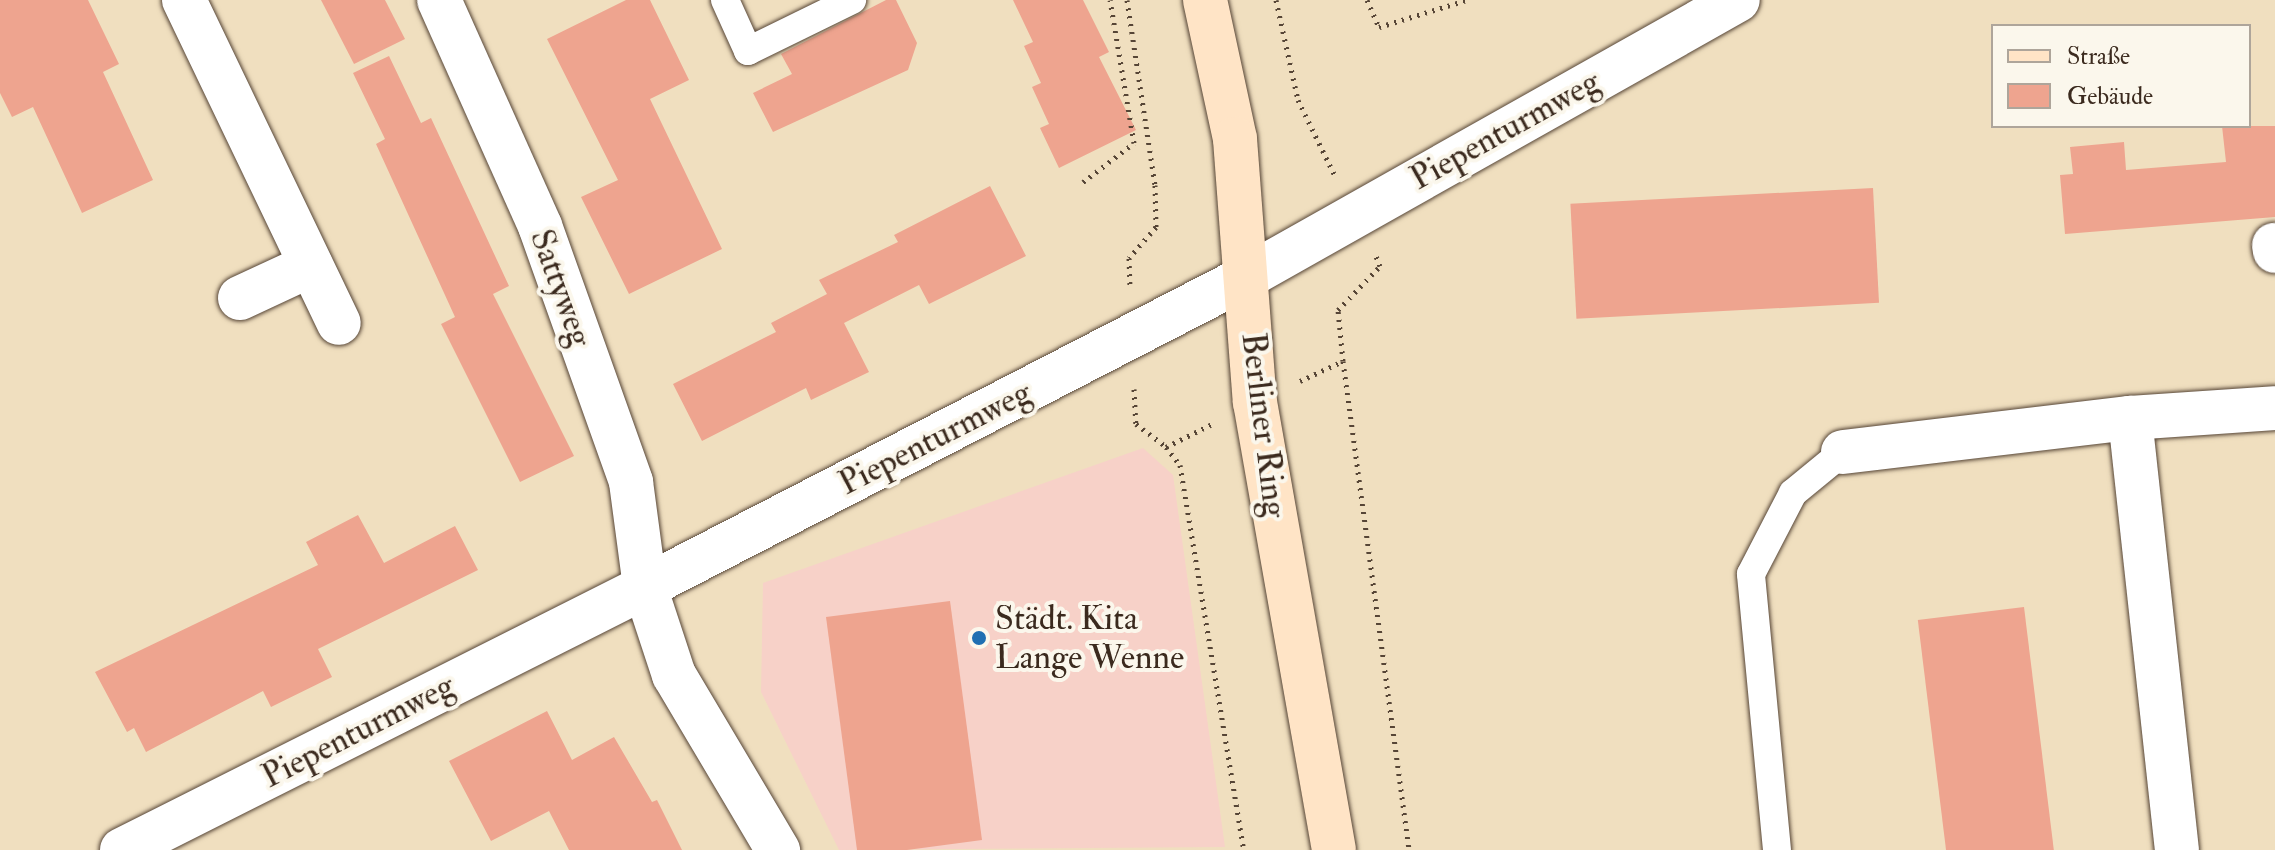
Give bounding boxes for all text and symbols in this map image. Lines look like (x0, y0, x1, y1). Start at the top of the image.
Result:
legend (1991, 24, 2251, 128)
text: Straße (2067, 41, 2130, 72)
street label: Piepenturmweg (1403, 61, 1607, 199)
text: Gebäude (2067, 81, 2153, 112)
street label: Sattyweg (521, 224, 601, 352)
street label: Berliner Ring (1232, 330, 1296, 520)
street label: Piepenturmweg (832, 372, 1038, 504)
place label: Städt. Kita Lange Wenne (995, 598, 1184, 678)
marker: Städt. Kita Lange Wenne (970, 629, 988, 647)
street label: Piepenturmweg (255, 665, 461, 797)

